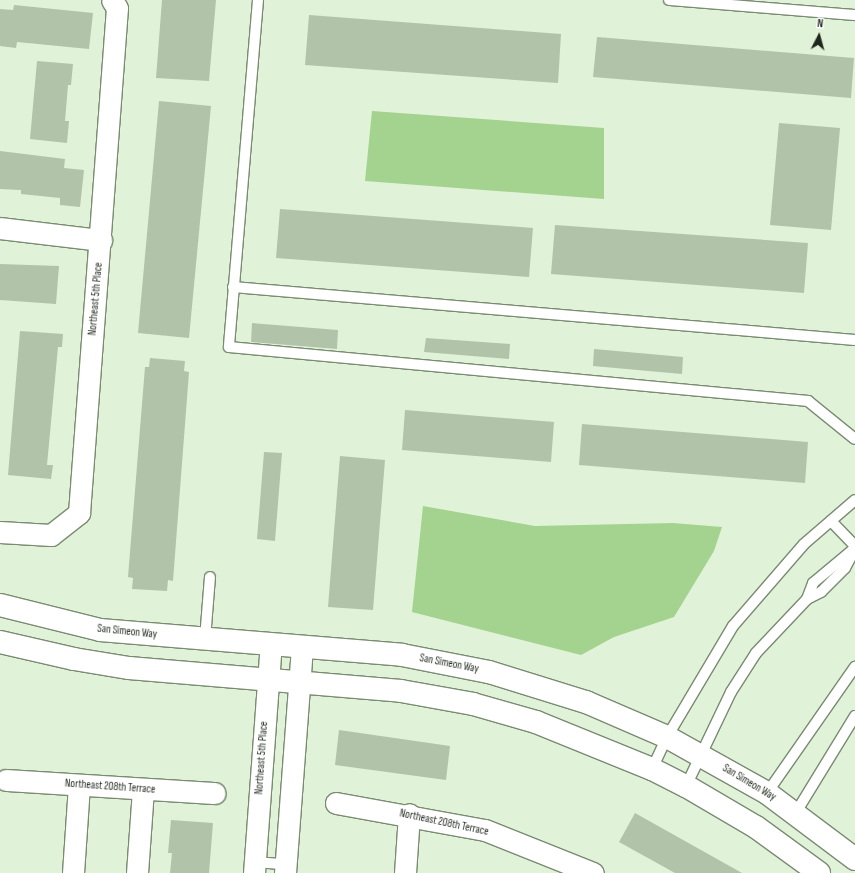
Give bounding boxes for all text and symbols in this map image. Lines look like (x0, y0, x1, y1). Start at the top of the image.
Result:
north arrow (799, 16, 839, 56)
text: N (817, 17, 824, 30)
street label: Northeast 5th Place (86, 262, 106, 336)
street label: San Simeon Way (97, 622, 157, 642)
street label: San Simeon Way (418, 652, 480, 676)
street label: Northeast 5th Place (253, 721, 271, 795)
street label: San Simeon Way (720, 762, 778, 804)
street label: Northeast 208th Terrace (64, 777, 156, 797)
street label: Northeast 208th Terrace (398, 807, 490, 839)

